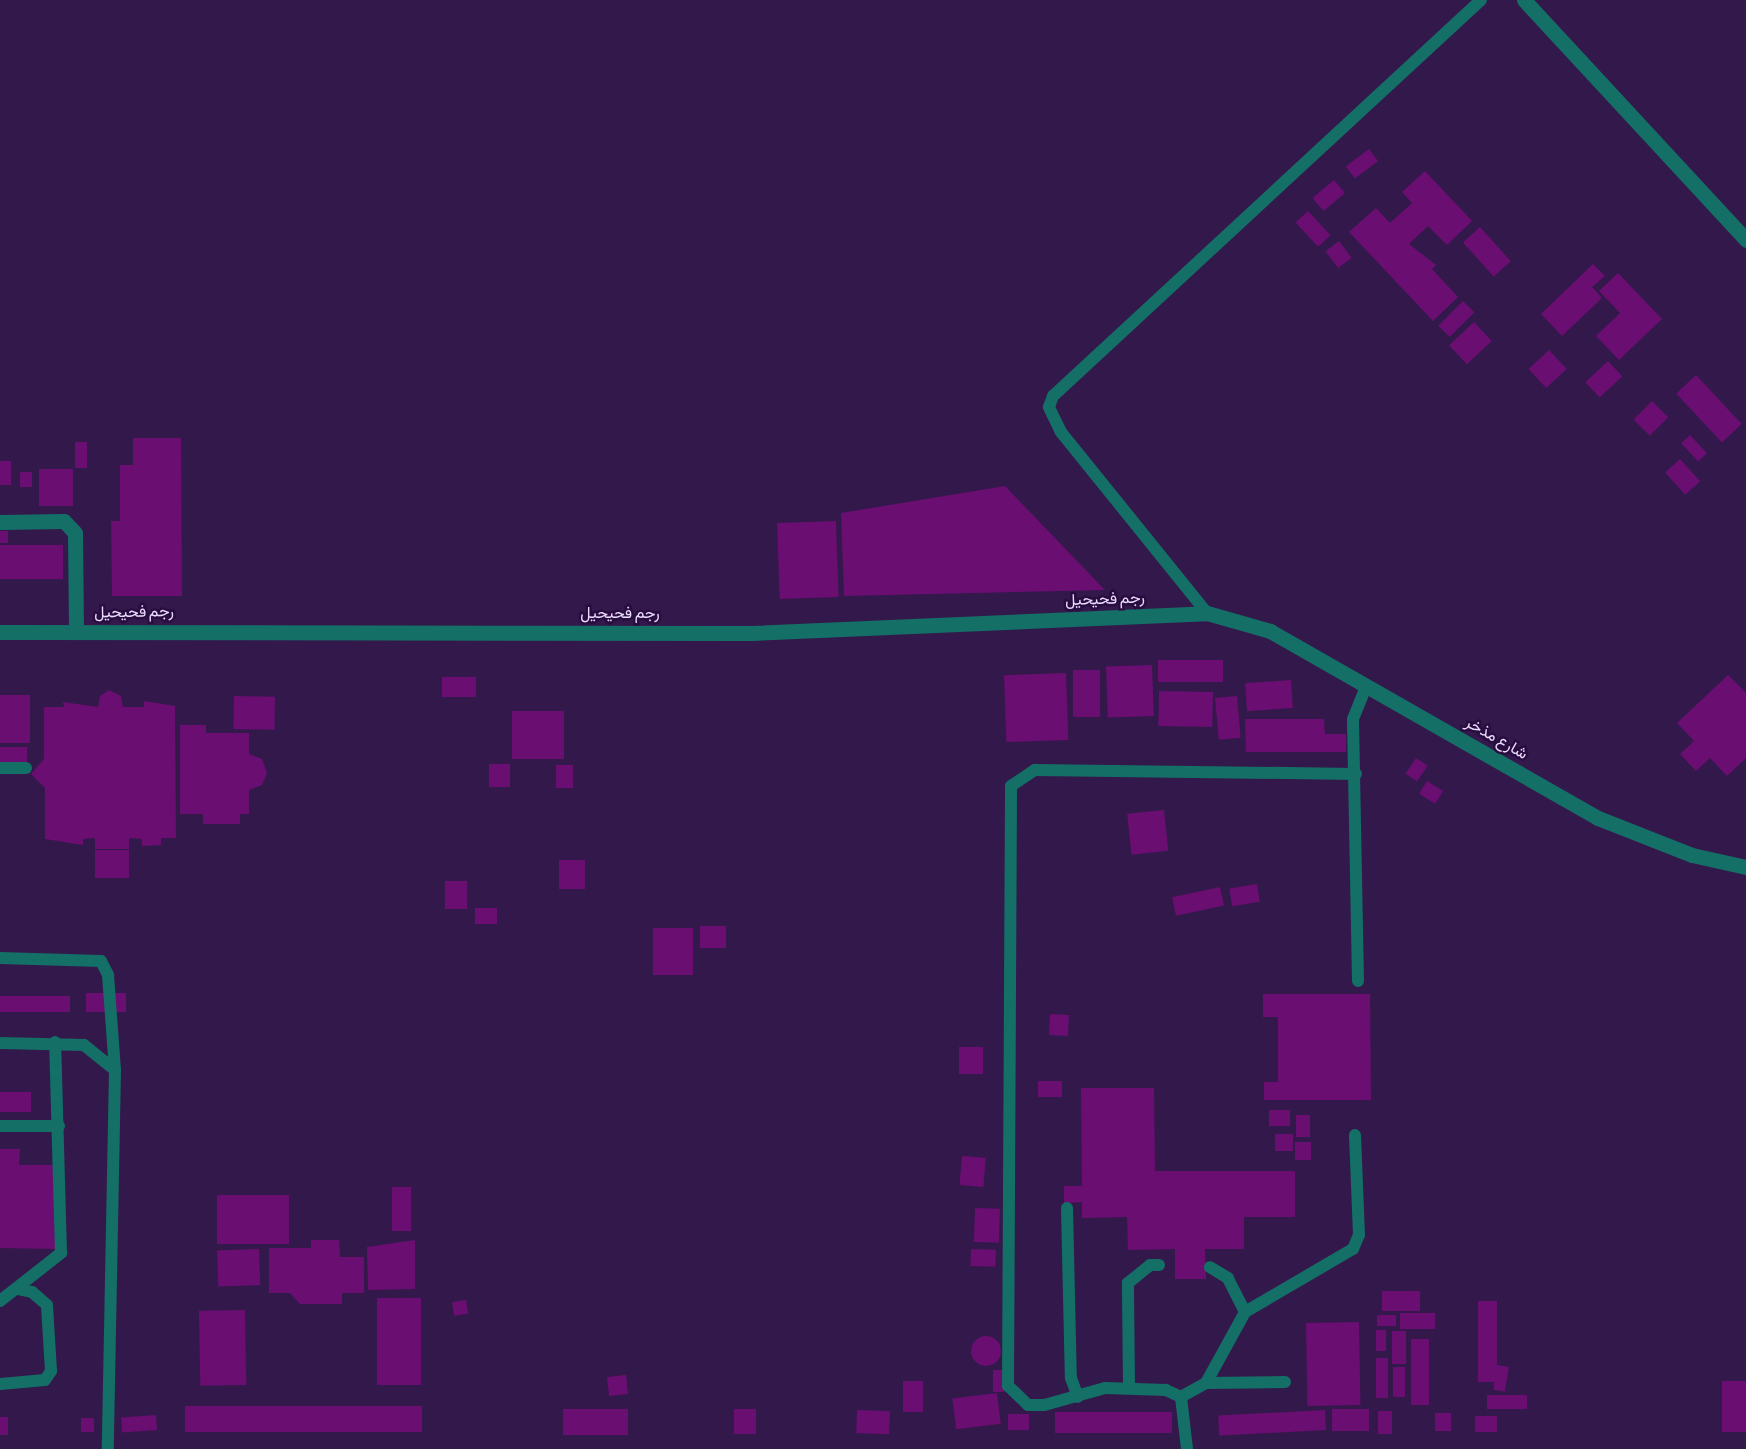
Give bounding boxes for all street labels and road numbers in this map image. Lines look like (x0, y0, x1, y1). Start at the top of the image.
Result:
street label: رجم فحيحيل (1065, 589, 1145, 611)
street label: رجم فحيحيل (94, 603, 174, 623)
street label: رجم فحيحيل (580, 604, 660, 624)
street label: شارع مذخر (1461, 714, 1531, 764)

